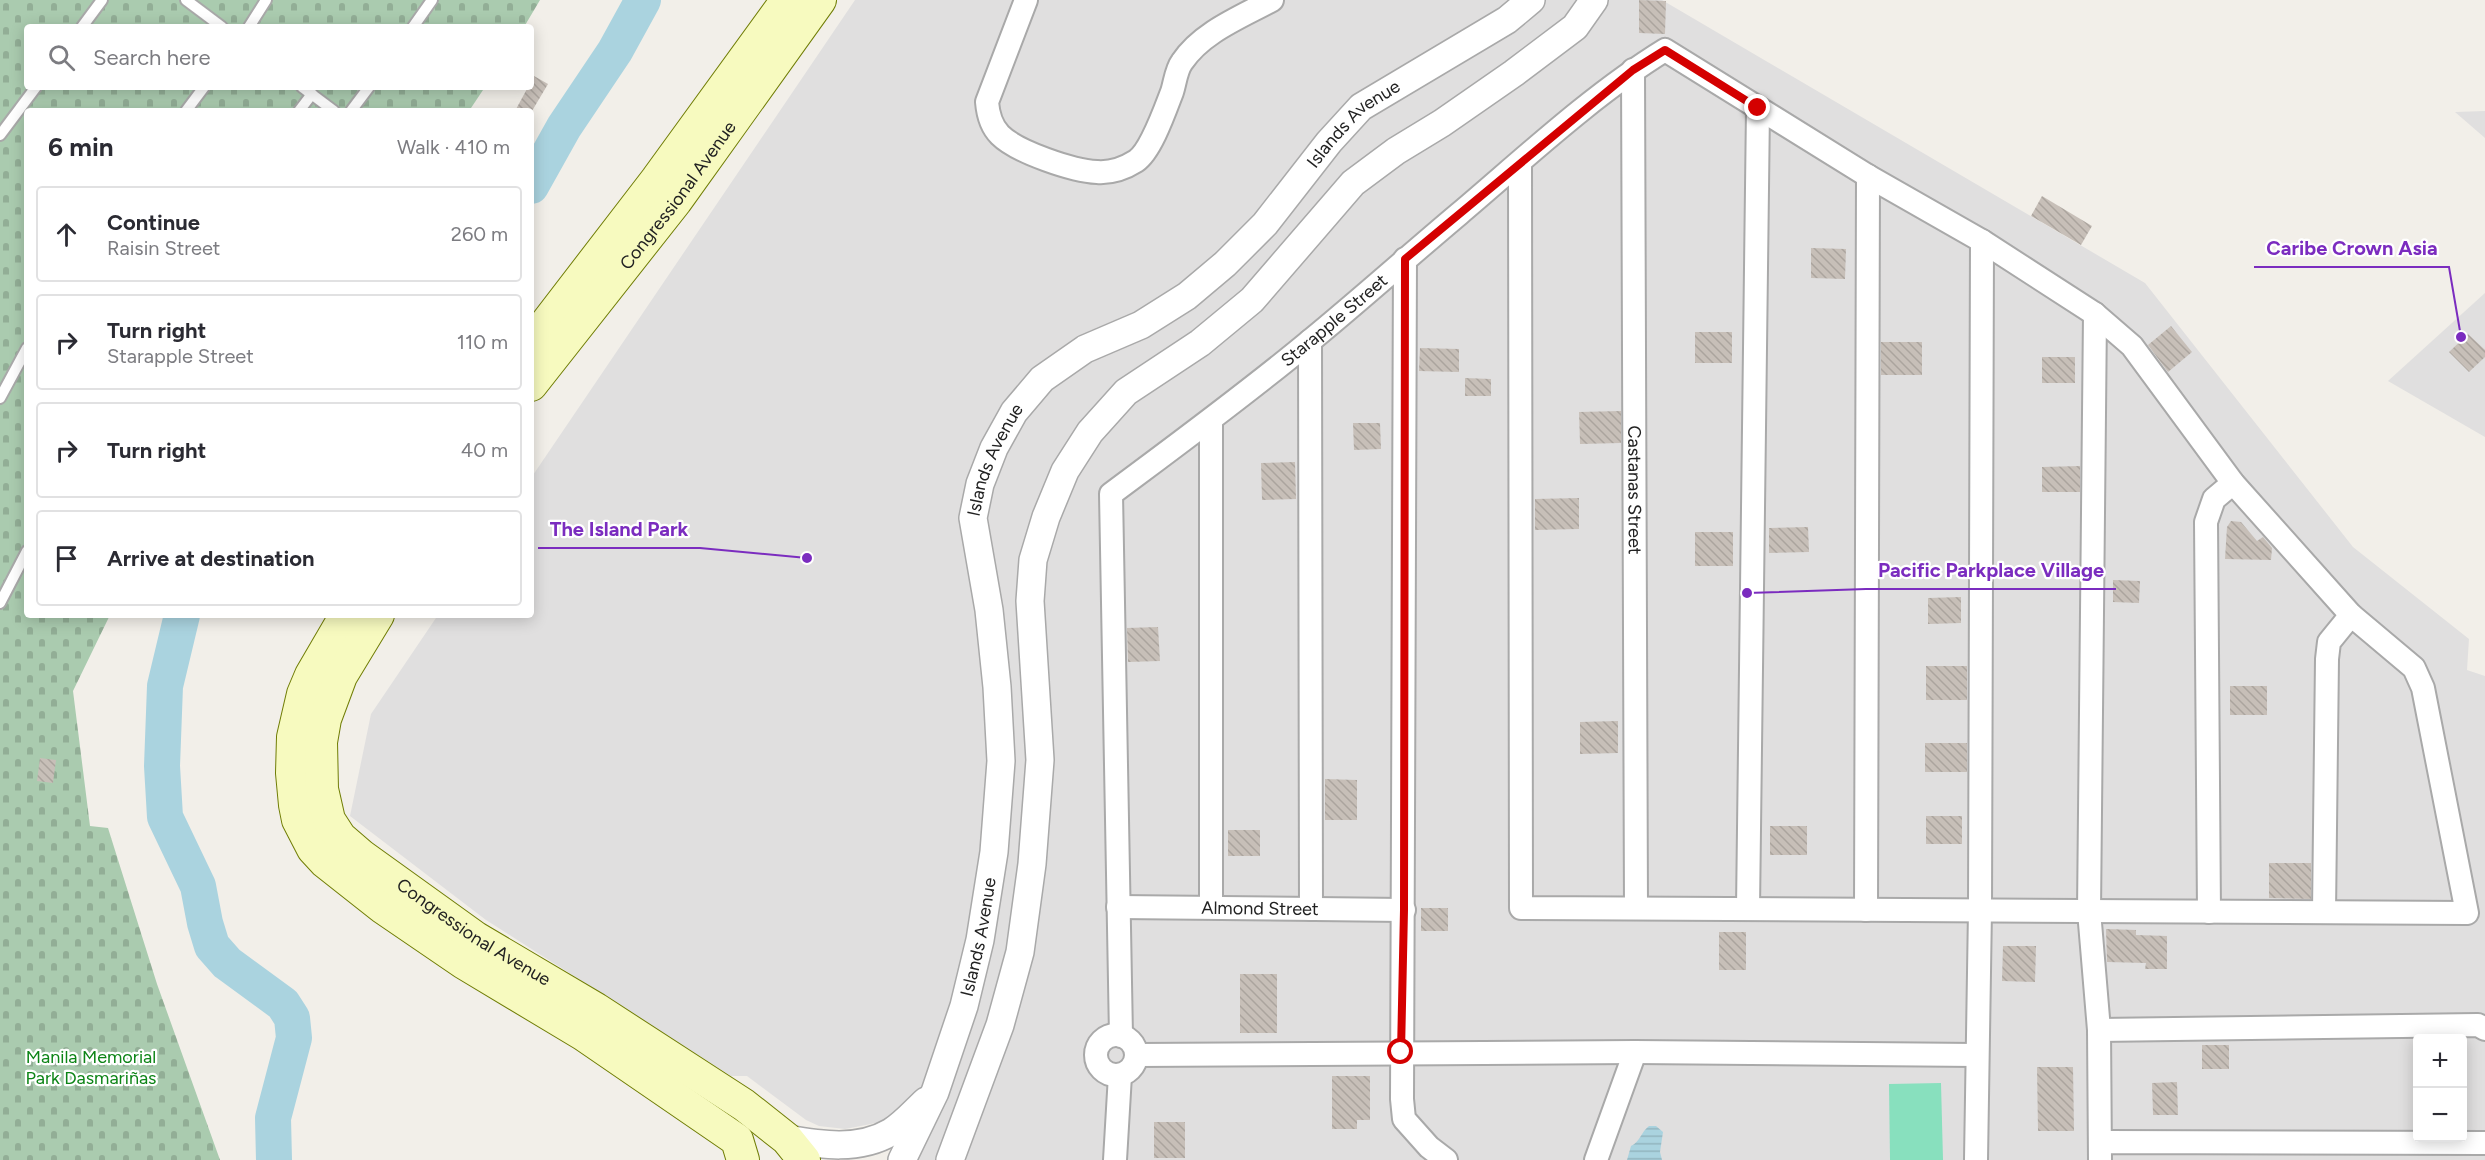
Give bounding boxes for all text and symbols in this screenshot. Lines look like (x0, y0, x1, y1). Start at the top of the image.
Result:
search box (24, 24, 534, 90)
icon: search (45, 41, 78, 74)
text: Search here (93, 44, 211, 71)
street label: Islands Avenue (1302, 75, 1404, 172)
route end (1744, 94, 1770, 120)
street label: Congressional Avenue (615, 117, 741, 274)
text: 6 min (48, 131, 114, 163)
text: Walk · 410 m (397, 135, 510, 159)
text: Continue (107, 209, 200, 236)
icon: ahead (50, 218, 83, 251)
text: 260 m (451, 222, 508, 246)
callout: Caribe Crown Asia (2254, 229, 2449, 267)
text: Raisin Street (107, 236, 220, 260)
text: Caribe Crown Asia (2266, 236, 2438, 260)
street label: Starapple Street (1277, 269, 1392, 371)
text: Turn right (107, 317, 206, 344)
icon: right (50, 326, 83, 359)
text: 110 m (457, 330, 508, 354)
text: Starapple Street (107, 344, 254, 368)
street label: Islands Avenue (963, 398, 1028, 518)
street label: Castanas Street (1623, 425, 1646, 555)
icon: right (50, 434, 83, 467)
text: Turn right (107, 437, 206, 464)
text: 40 m (461, 438, 508, 462)
callout: The Island Park (538, 510, 700, 548)
text: The Island Park (550, 517, 688, 541)
icon: arrive (50, 542, 83, 575)
text: Arrive at destination (107, 545, 315, 572)
callout: Pacific Parkplace Village (1866, 551, 2116, 589)
text: Pacific Parkplace Village (1878, 558, 2104, 582)
street label: Congressional Avenue (392, 874, 555, 991)
street label: Islands Avenue (956, 876, 1001, 999)
street label: Almond Street (1201, 897, 1319, 920)
map controls (2413, 1034, 2467, 1142)
button: + (2413, 1034, 2467, 1088)
route start (1387, 1038, 1413, 1064)
park label: Manila Memorial Park Dasmariñas (25, 1046, 157, 1089)
button: − (2413, 1088, 2467, 1142)

